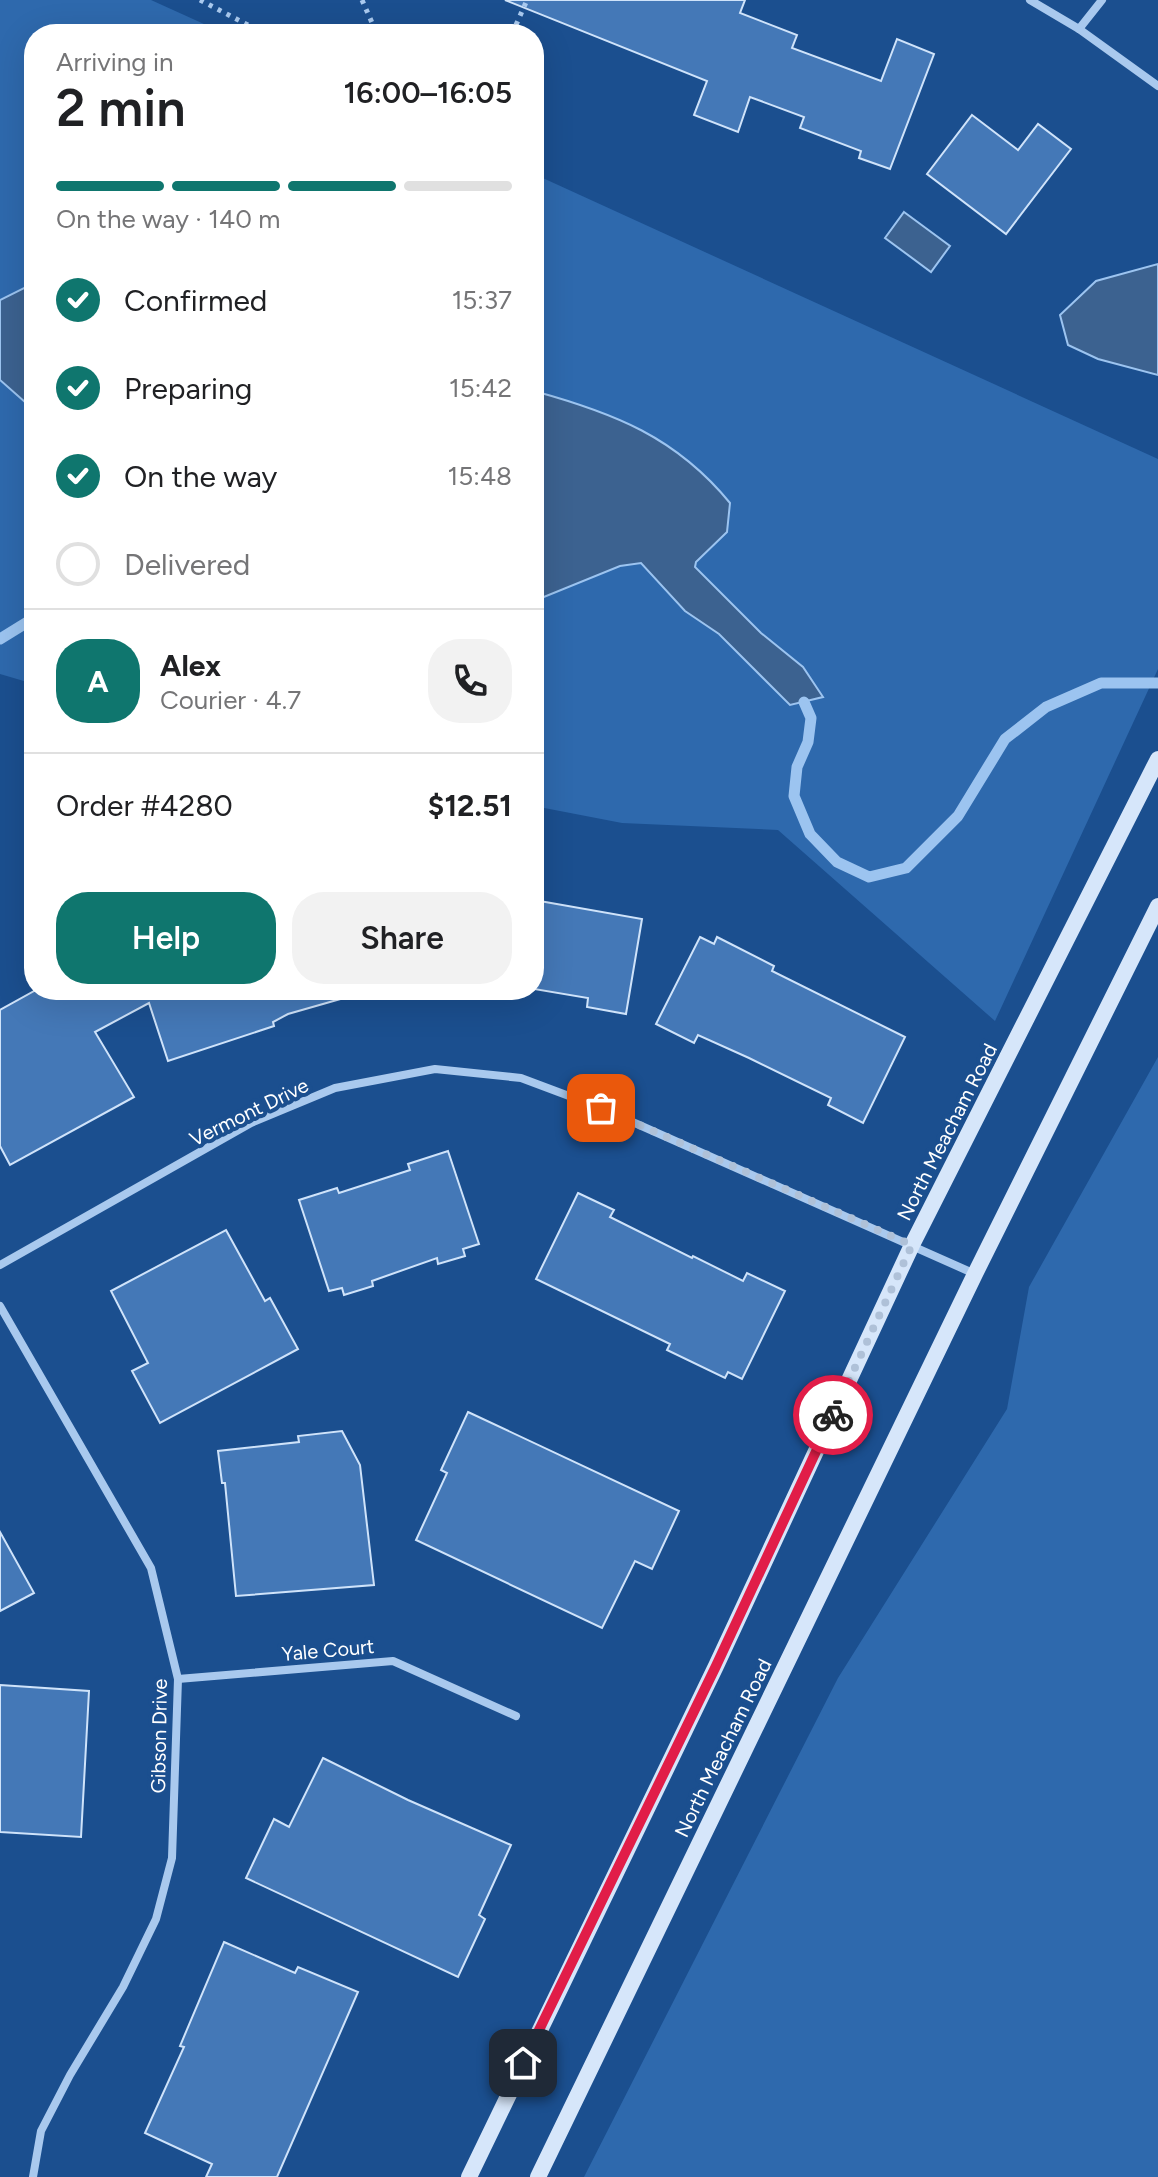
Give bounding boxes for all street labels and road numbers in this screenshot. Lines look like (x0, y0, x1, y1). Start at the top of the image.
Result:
street label: North Meacham Road (892, 1039, 1002, 1225)
street label: Vermont Drive (186, 1073, 312, 1151)
street label: Yale Court (281, 1634, 375, 1666)
street label: North Meacham Road (669, 1655, 777, 1841)
street label: Gibson Drive (146, 1678, 172, 1794)

